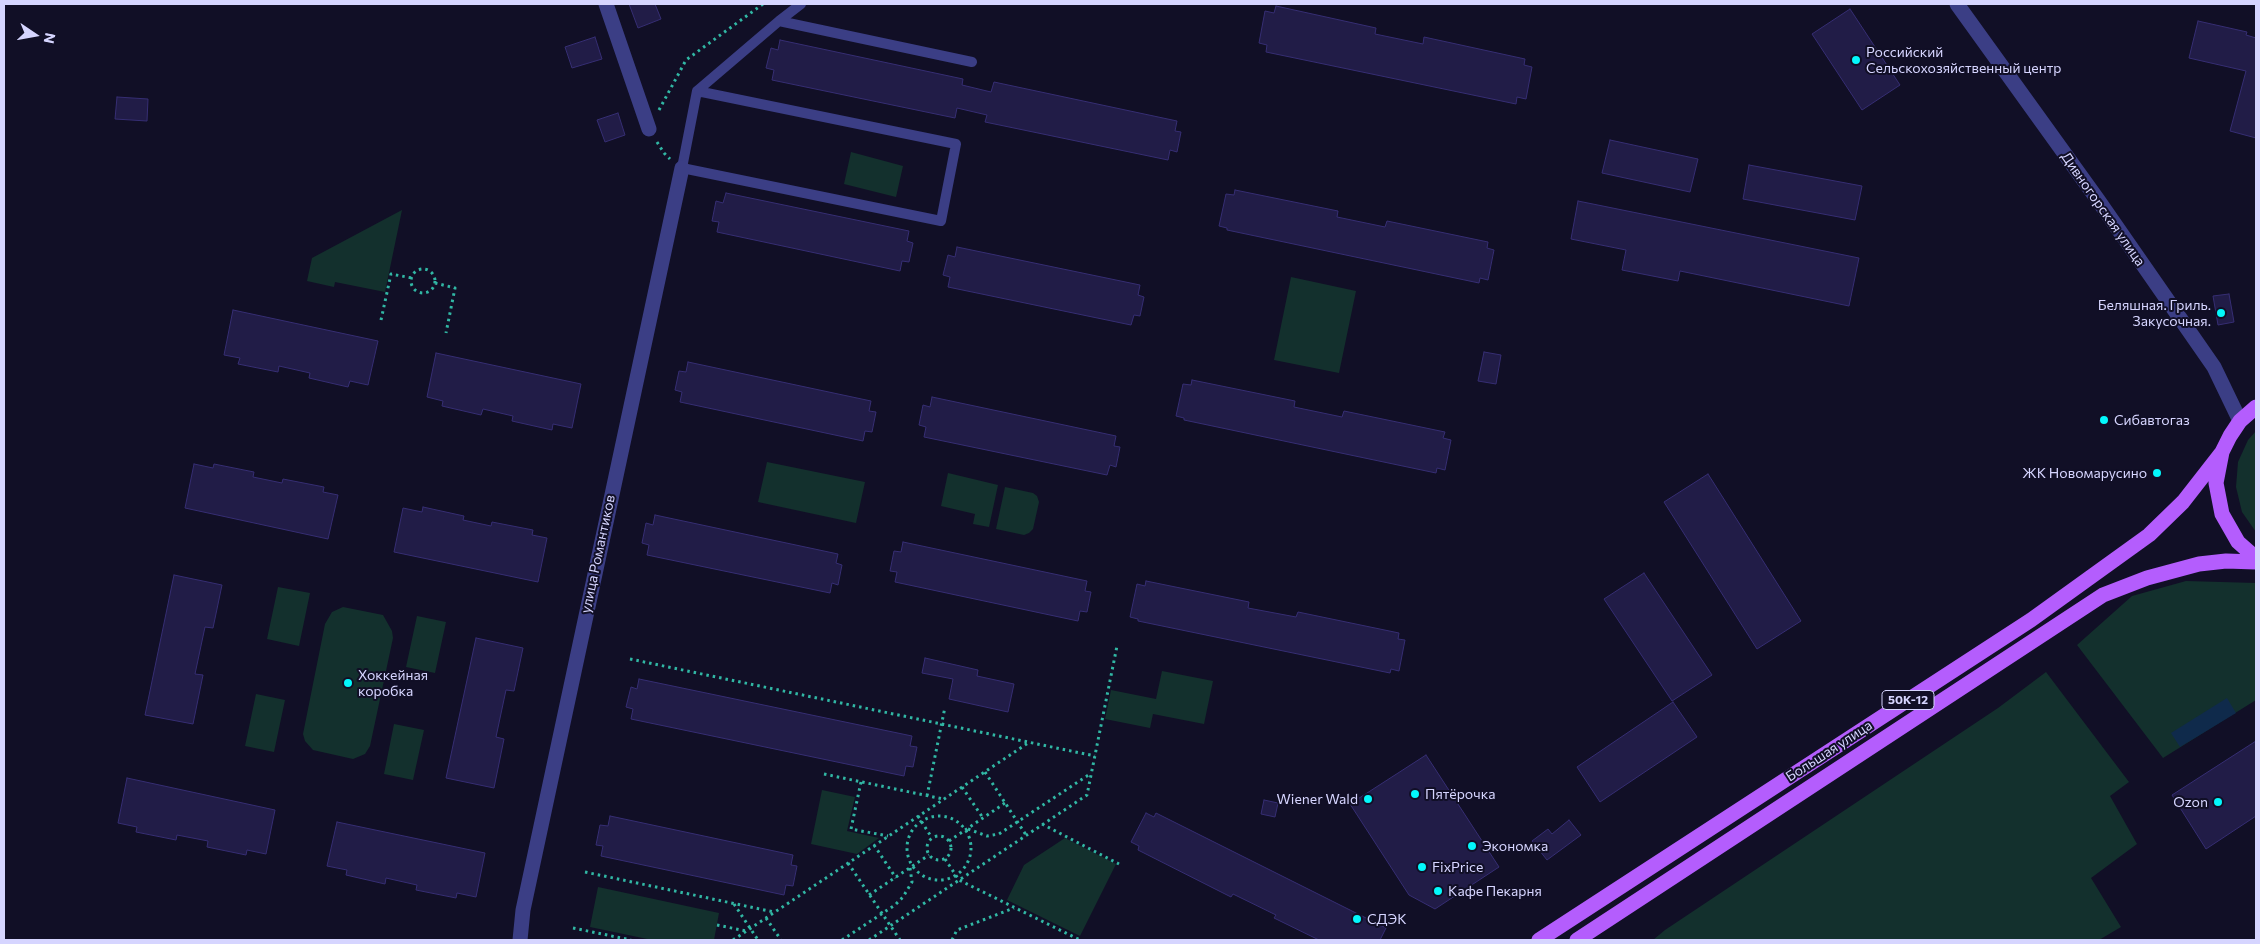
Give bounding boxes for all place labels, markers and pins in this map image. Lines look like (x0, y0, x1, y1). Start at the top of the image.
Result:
place label: Российский Сельскохозяйственный центр (1866, 44, 2061, 76)
marker: Российский Сельскохозяйственный центр (1850, 54, 1862, 66)
place label: Беляшная. Гриль. Закусочная. (2098, 297, 2211, 330)
marker: Беляшная. Гриль. Закусочная. (2215, 307, 2227, 319)
place label: Сибавтогаз (2114, 412, 2190, 428)
marker: Сибавтогаз (2098, 414, 2110, 426)
place label: ЖК Новомарусино (2022, 465, 2147, 481)
marker: ЖК Новомарусино (2151, 467, 2163, 479)
place label: Хоккейная коробка (358, 667, 428, 700)
marker: Хоккейная коробка (342, 677, 354, 689)
place label: Пятёрочка (1425, 786, 1495, 802)
marker: Пятёрочка (1409, 788, 1421, 800)
place label: Wiener Wald (1277, 791, 1358, 807)
marker: Wiener Wald (1362, 793, 1374, 805)
place label: Ozon (2173, 794, 2208, 810)
marker: Ozon (2212, 796, 2224, 808)
place label: Экономка (1482, 838, 1548, 854)
marker: Экономка (1466, 840, 1478, 852)
place label: FixPrice (1432, 859, 1483, 875)
marker: FixPrice (1416, 861, 1428, 873)
place label: Кафе Пекарня (1448, 883, 1542, 899)
marker: Кафе Пекарня (1432, 885, 1444, 897)
place label: СДЭК (1367, 911, 1407, 927)
marker: СДЭК (1351, 913, 1363, 925)

